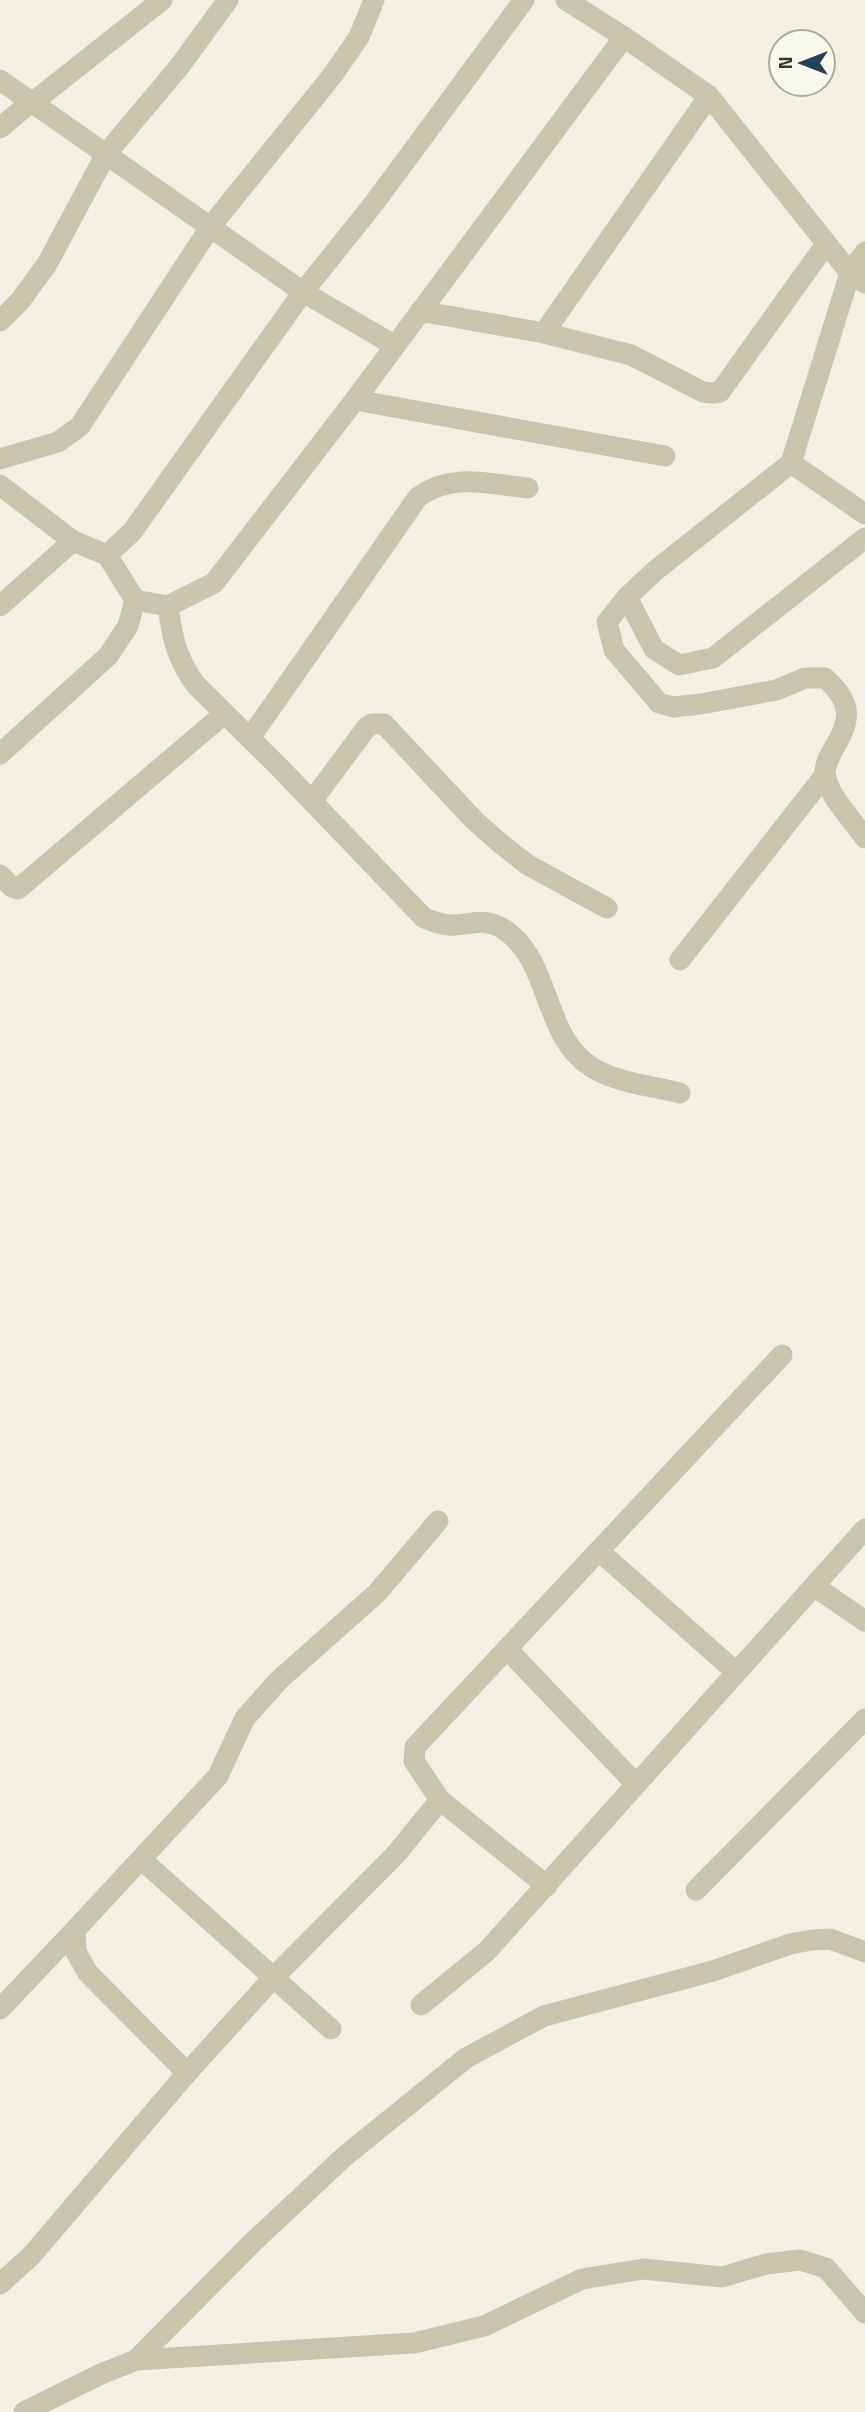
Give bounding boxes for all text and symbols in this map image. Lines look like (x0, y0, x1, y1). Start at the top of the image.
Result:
north arrow (767, 28, 837, 98)
text: N (770, 56, 799, 70)

